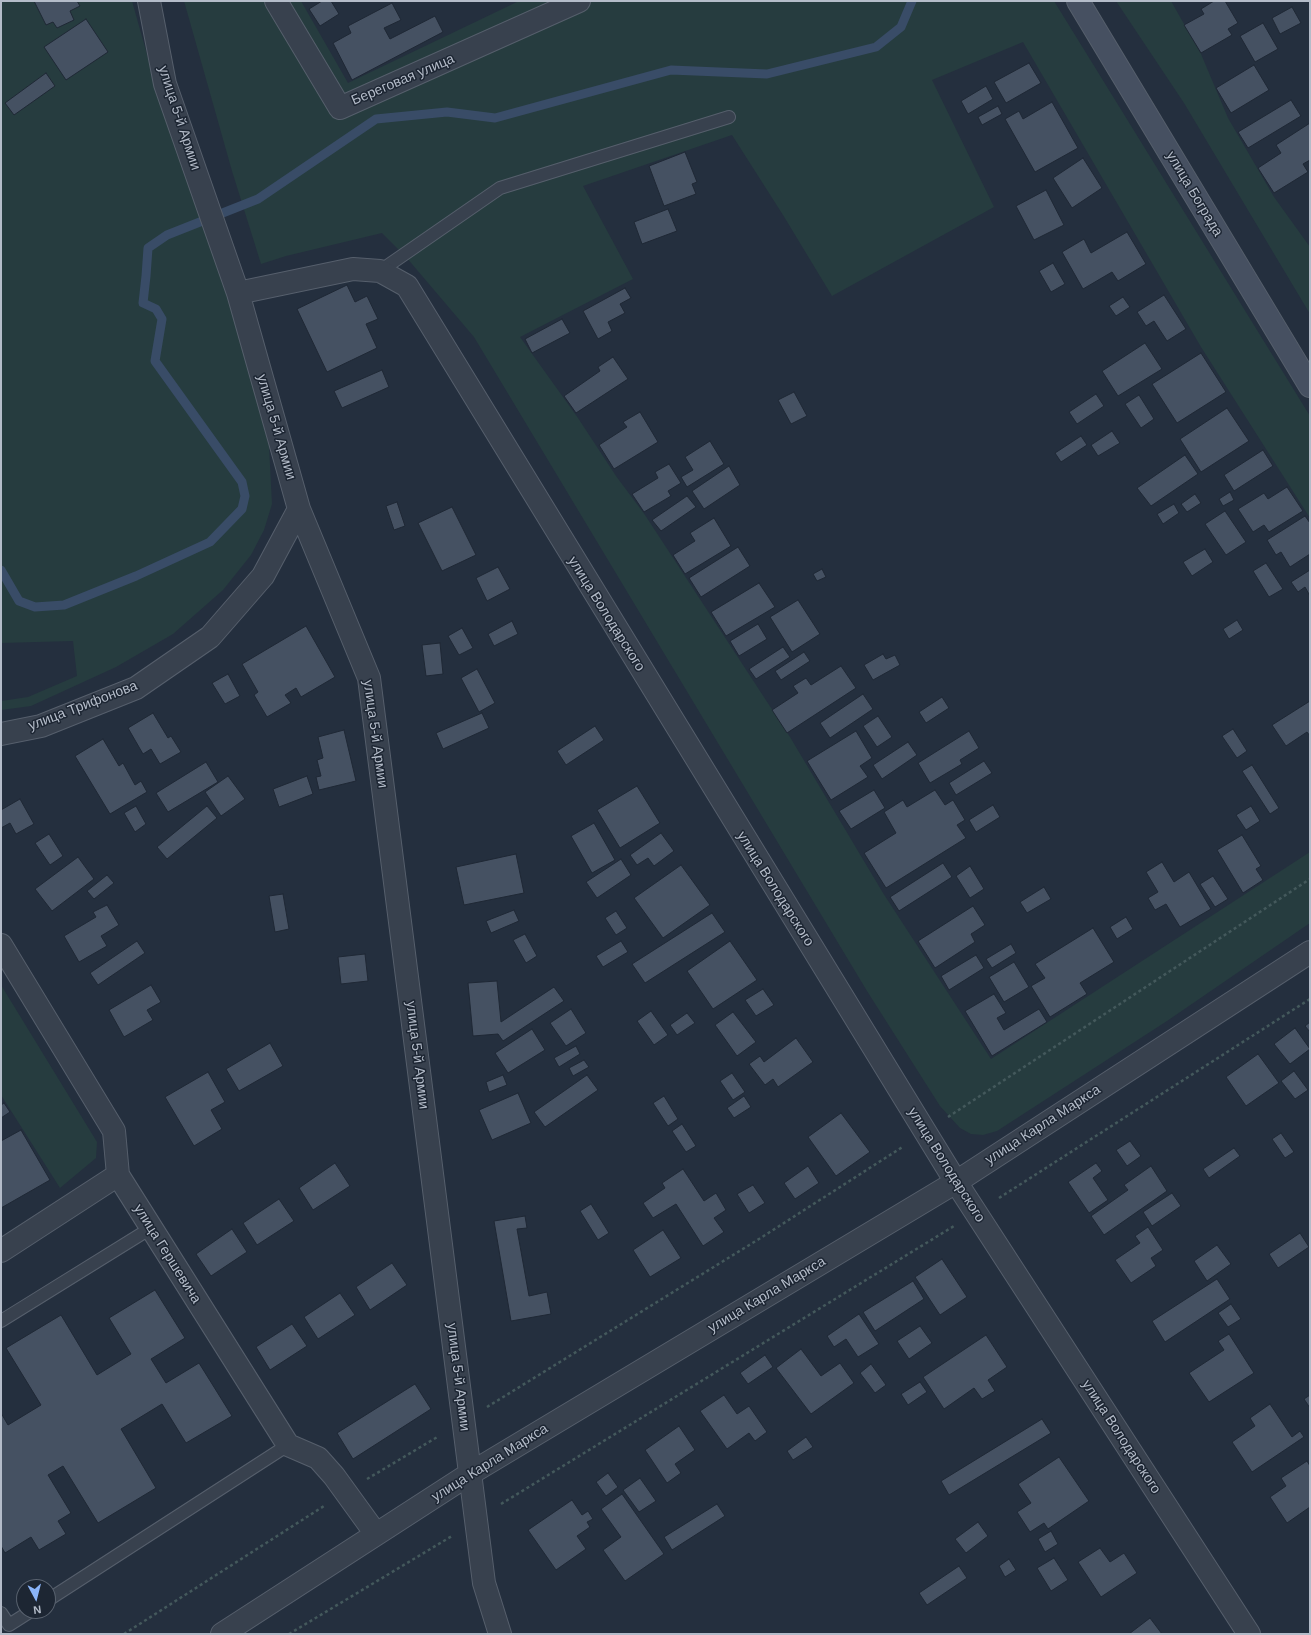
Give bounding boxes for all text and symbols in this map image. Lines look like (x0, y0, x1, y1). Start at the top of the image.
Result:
street label: Береговая улица (349, 51, 457, 109)
street label: улица 5-й Армии (154, 64, 204, 172)
street label: улица Бограда (1162, 149, 1226, 239)
street label: улица 5-й Армии (253, 372, 299, 482)
street label: улица Володарского (564, 553, 648, 675)
street label: улица Трифонова (26, 677, 140, 735)
street label: улица 5-й Армии (359, 679, 391, 789)
street label: улица Володарского (733, 828, 817, 950)
street label: улица 5-й Армии (402, 1000, 432, 1110)
street label: улица Карла Маркса (982, 1081, 1104, 1169)
street label: улица Володарского (904, 1104, 988, 1226)
street label: улица Гершевича (130, 1201, 204, 1307)
street label: улица Карла Маркса (705, 1253, 829, 1337)
street label: улица 5-й Армии (443, 1322, 473, 1432)
street label: улица Володарского (1078, 1377, 1164, 1497)
street label: улица Карла Маркса (429, 1420, 551, 1506)
north arrow (16, 1579, 56, 1619)
text: N (33, 1603, 42, 1616)

